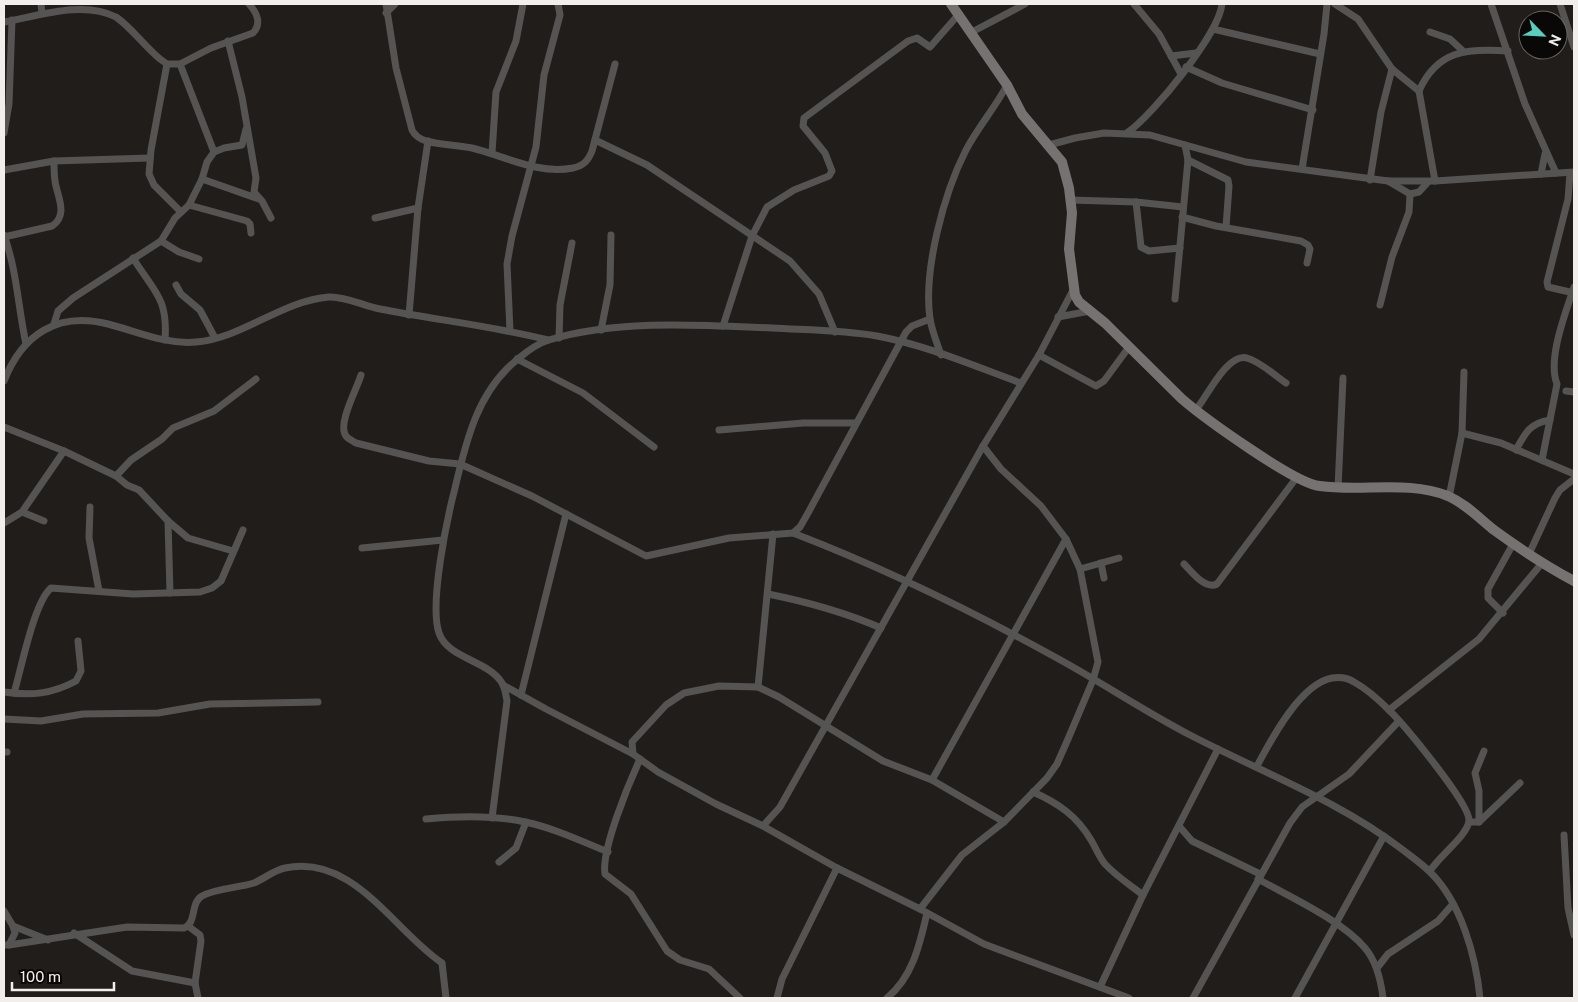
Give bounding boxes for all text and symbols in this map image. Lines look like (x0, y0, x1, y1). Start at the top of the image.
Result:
north arrow (1518, 10, 1568, 60)
text: N (1545, 32, 1564, 49)
scale bar (12, 960, 115, 992)
text: 100 m (20, 968, 61, 985)

